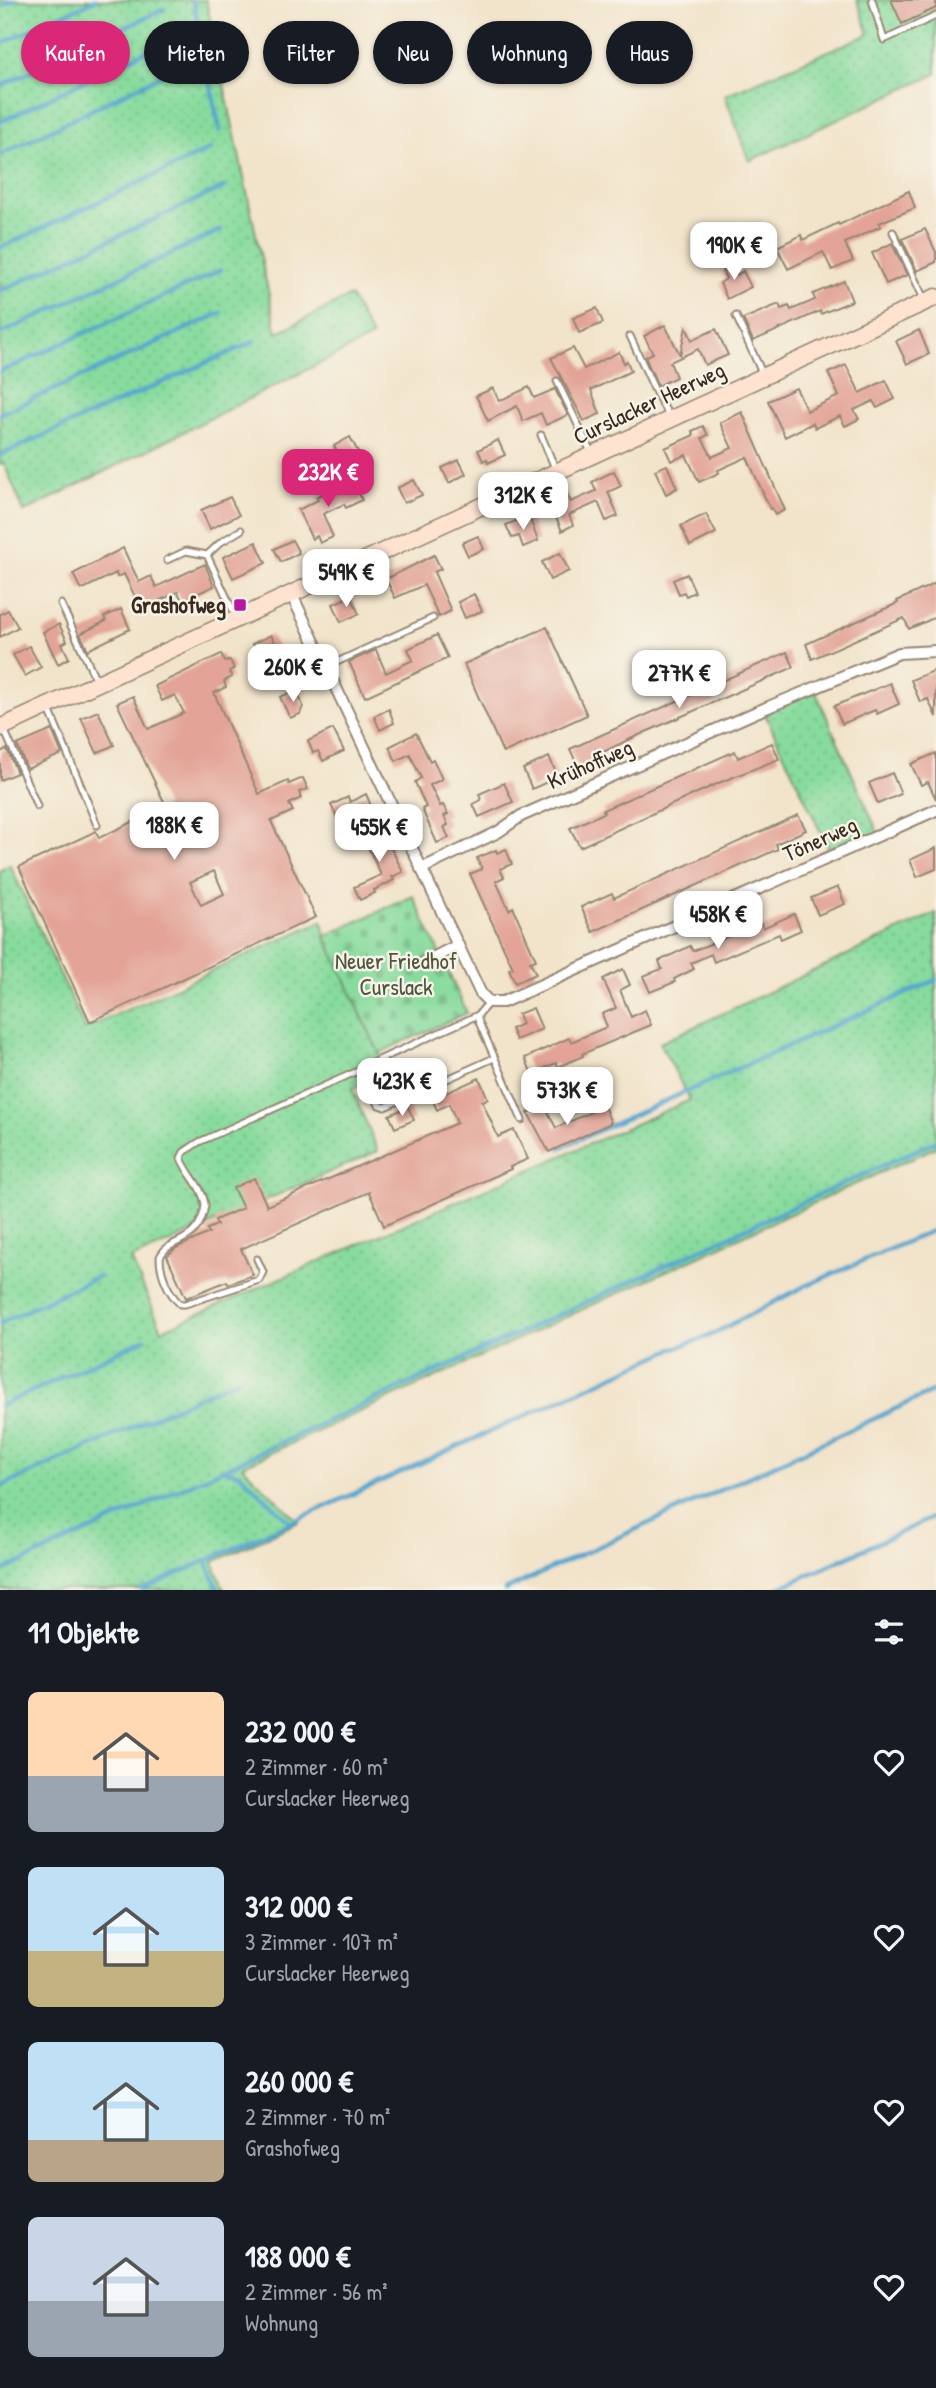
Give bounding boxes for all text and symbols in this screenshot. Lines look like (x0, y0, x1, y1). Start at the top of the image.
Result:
chip: Kaufen (21, 21, 130, 84)
chip: Mieten (144, 21, 249, 84)
chip: Filter (263, 21, 359, 84)
chip: Neu (373, 21, 453, 84)
chip: Wohnung (467, 21, 592, 84)
chip: Haus (606, 21, 693, 84)
pin: 190K € (677, 222, 791, 282)
text: 190K € (706, 229, 762, 260)
street label: Curslacker Heerweg (568, 354, 730, 451)
pin: 232K € (271, 449, 385, 509)
text: 232K € (298, 456, 358, 487)
pin: 312K € (466, 472, 580, 532)
text: 312K € (494, 479, 552, 510)
pin: 549K € (289, 550, 403, 609)
text: 549K € (318, 556, 374, 587)
place label: Grashofweg (131, 589, 226, 621)
marker: Grashofweg (232, 597, 248, 613)
pin: 260K € (236, 644, 350, 704)
pin: 277K € (622, 650, 736, 710)
text: 260K € (264, 651, 322, 682)
text: 277K € (648, 657, 710, 688)
street label: Krühoffweg (542, 731, 638, 796)
pin: 188K € (117, 802, 231, 862)
pin: 455K € (322, 804, 436, 864)
street label: Tönerweg (778, 808, 862, 869)
text: 188K € (146, 809, 202, 840)
text: 455K € (351, 811, 407, 842)
pin: 458K € (661, 892, 775, 951)
text: 458K € (690, 898, 746, 929)
park label: Neuer Friedhof Curslack (335, 945, 458, 1002)
pin: 423K € (345, 1058, 459, 1118)
text: 423K € (373, 1065, 431, 1096)
pin: 573K € (510, 1068, 624, 1127)
text: 573K € (537, 1074, 597, 1105)
text: 11 Objekte (28, 1612, 139, 1652)
icon: filters (870, 1613, 908, 1651)
text: 232 000 € (245, 1711, 355, 1751)
icon: home (84, 1720, 168, 1804)
icon: heart (870, 1743, 908, 1781)
text: 2 Zimmer · 60 m² (245, 1751, 388, 1782)
text: Curslacker Heerweg (245, 1782, 409, 1813)
text: 312 000 € (245, 1886, 352, 1926)
icon: home (84, 1895, 168, 1979)
icon: heart (870, 1918, 908, 1956)
text: 3 Zimmer · 107 m² (245, 1926, 398, 1957)
text: Curslacker Heerweg (245, 1957, 409, 1988)
text: 260 000 € (245, 2061, 353, 2101)
icon: home (84, 2070, 168, 2154)
icon: heart (870, 2093, 908, 2131)
text: 2 Zimmer · 70 m² (245, 2101, 390, 2132)
text: Grashofweg (245, 2132, 340, 2163)
text: 188 000 € (245, 2236, 350, 2276)
icon: home (84, 2245, 168, 2329)
icon: heart (870, 2268, 908, 2306)
text: 2 Zimmer · 56 m² (245, 2276, 387, 2307)
text: Wohnung (245, 2307, 318, 2338)

